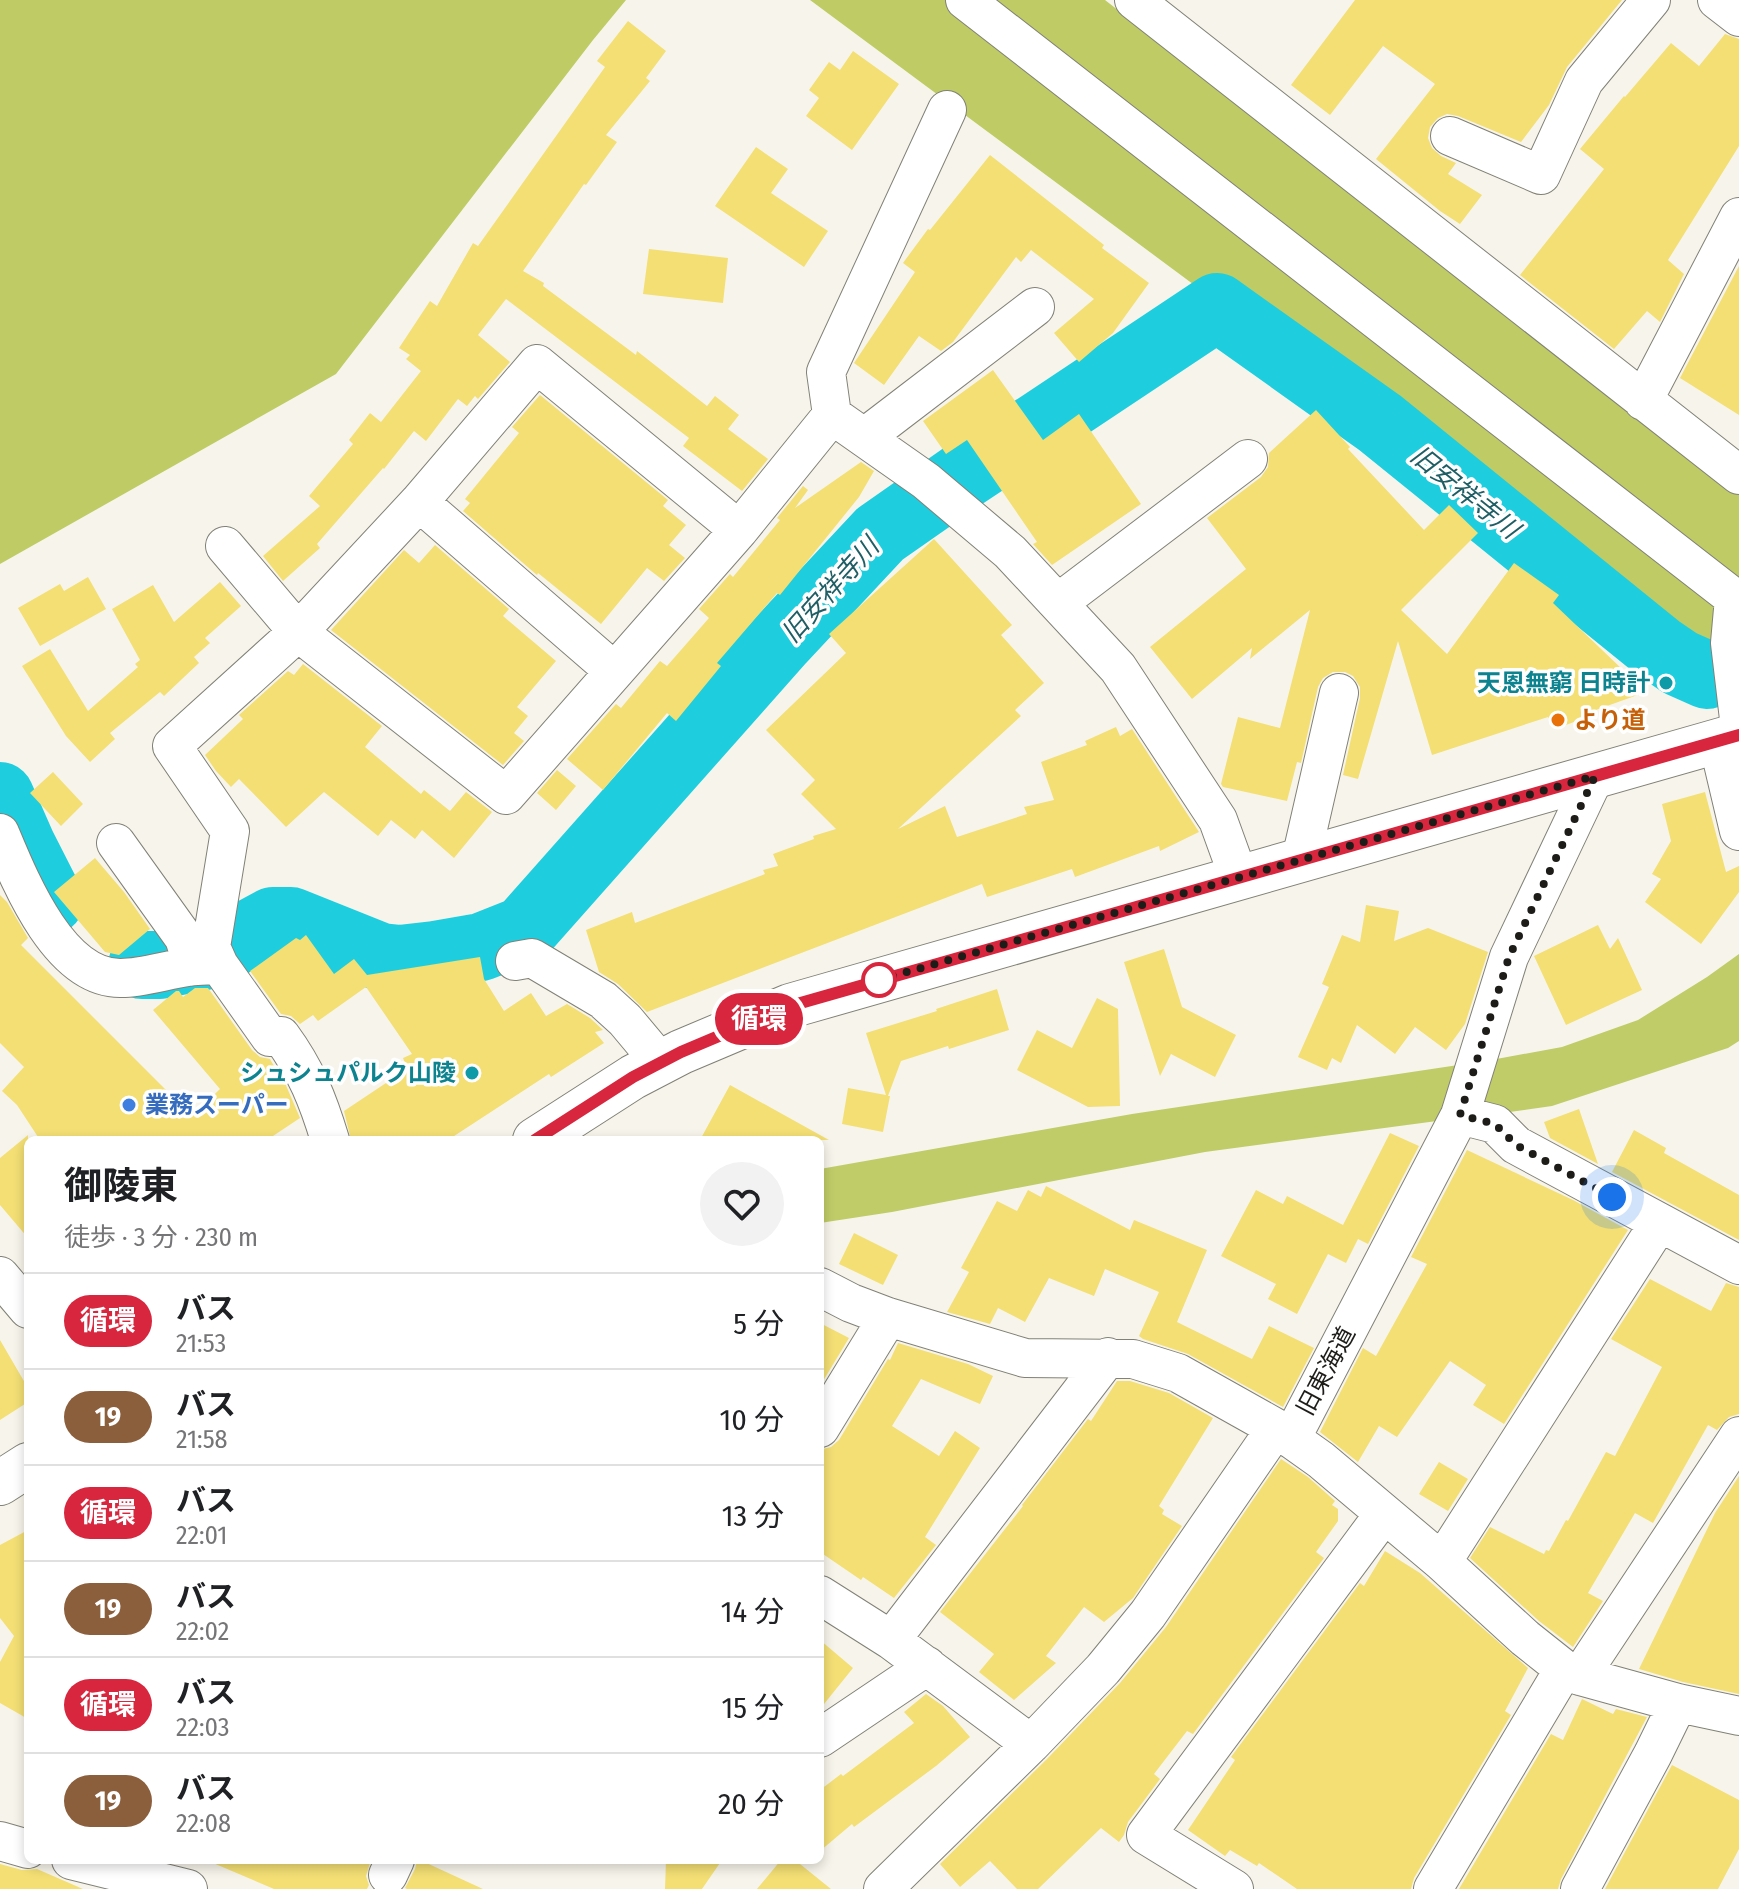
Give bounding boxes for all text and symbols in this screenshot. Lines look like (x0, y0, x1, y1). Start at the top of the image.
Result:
water label: 旧安祥寺川 (1404, 439, 1527, 547)
water label: 旧安祥寺川 (775, 529, 887, 649)
place label: 天恩無窮 日時計 (1477, 669, 1650, 697)
marker: 天恩無窮 日時計 (1657, 674, 1675, 692)
place label: より道 (1574, 706, 1646, 734)
marker: より道 (1549, 711, 1567, 729)
unlabelled marker (862, 963, 896, 997)
line badge: 循環 (723, 993, 795, 1045)
text: 循環 (731, 1002, 787, 1035)
place label: シュシュパルク山陵 (240, 1059, 456, 1087)
marker: シュシュパルク山陵 (463, 1064, 481, 1082)
place label: 業務スーパー (145, 1091, 289, 1119)
marker: 業務スーパー (120, 1096, 138, 1114)
button: heart (700, 1162, 784, 1246)
text: 御陵東 (64, 1163, 178, 1209)
your location (1592, 1177, 1632, 1217)
text: 徒歩 · 3 分 · 230 m (64, 1222, 258, 1253)
text: バス (176, 1291, 236, 1327)
text: 循環 (80, 1304, 136, 1337)
text: 5 分 (733, 1306, 784, 1342)
street label: 旧東海道 (1291, 1322, 1361, 1420)
text: 21:53 (176, 1328, 226, 1359)
text: バス (176, 1387, 236, 1423)
text: 19 (95, 1400, 121, 1433)
text: 10 分 (720, 1402, 784, 1438)
text: 21:58 (176, 1424, 228, 1455)
text: バス (176, 1483, 236, 1519)
text: 循環 (80, 1496, 136, 1529)
text: 13 分 (722, 1498, 784, 1534)
text: 22:01 (176, 1520, 228, 1551)
text: バス (176, 1579, 236, 1615)
text: 19 (95, 1592, 121, 1625)
text: 14 分 (721, 1594, 784, 1630)
text: 22:02 (176, 1616, 229, 1647)
text: バス (176, 1675, 236, 1711)
text: 循環 (80, 1688, 136, 1721)
text: 15 分 (721, 1690, 784, 1726)
text: 22:03 (176, 1712, 229, 1743)
text: バス (176, 1771, 236, 1807)
text: 19 (95, 1784, 121, 1817)
text: 20 分 (718, 1786, 784, 1822)
text: 22:08 (176, 1808, 231, 1839)

